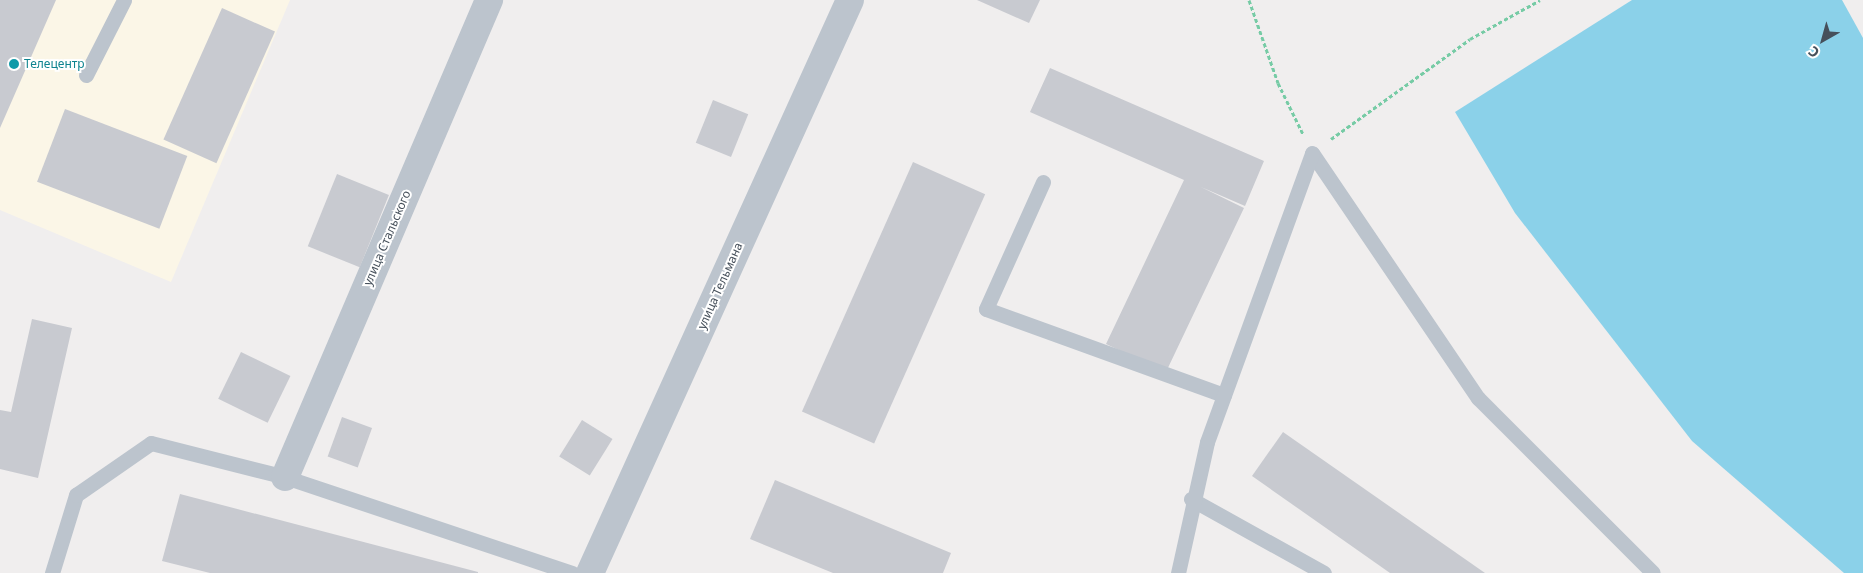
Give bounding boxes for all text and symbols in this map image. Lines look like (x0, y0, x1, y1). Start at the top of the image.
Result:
north arrow (1798, 15, 1848, 65)
text: С (1804, 42, 1823, 62)
place label: Телецентр (24, 57, 85, 71)
marker: Телецентр (8, 58, 20, 70)
street label: улица Стальского (360, 188, 414, 288)
street label: улица Тельмана (694, 240, 746, 332)

